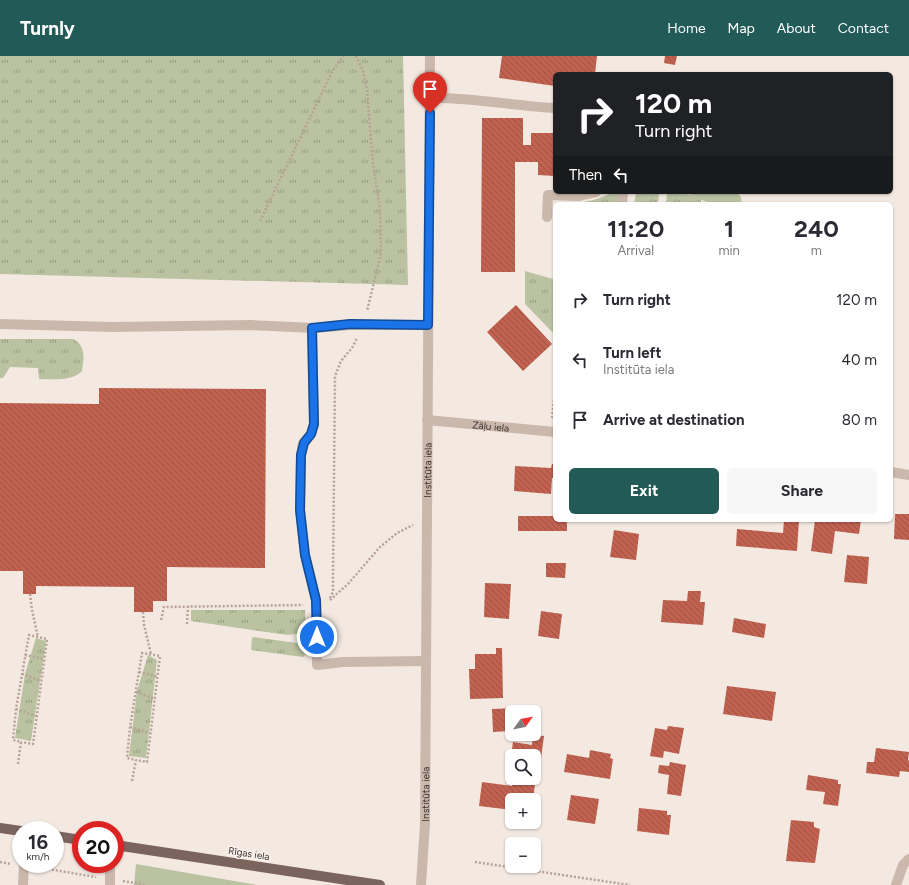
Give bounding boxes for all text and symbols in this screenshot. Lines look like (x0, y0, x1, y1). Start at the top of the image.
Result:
text: Turnly (20, 17, 75, 40)
text: Home (667, 20, 706, 37)
text: Map (728, 20, 755, 37)
text: About (777, 20, 816, 37)
text: Contact (838, 20, 889, 37)
pin (413, 72, 447, 113)
icon: arrive (419, 78, 441, 100)
text: 120 m (635, 86, 712, 120)
icon: right (569, 88, 621, 140)
text: Turn right (635, 120, 712, 142)
icon: left (610, 164, 632, 186)
text: Then (569, 166, 602, 184)
text: 11:20 (607, 214, 664, 243)
text: 1 (724, 214, 734, 243)
text: 240 (794, 214, 839, 243)
text: Arrival (617, 243, 654, 258)
text: min (718, 243, 740, 258)
text: m (811, 243, 822, 258)
icon: right (569, 289, 591, 311)
text: Turn right (603, 291, 671, 309)
text: 120 m (836, 291, 877, 309)
text: Turn left (603, 344, 661, 362)
icon: left (569, 349, 591, 371)
text: 40 m (842, 351, 877, 369)
text: Institūta iela (603, 362, 674, 377)
icon: arrive (569, 409, 591, 431)
text: Arrive at destination (603, 411, 744, 429)
text: 80 m (842, 411, 877, 429)
street label: Zāļu iela (472, 418, 510, 435)
street label: Institūta iela (421, 443, 434, 498)
button: Exit (569, 468, 719, 514)
button: Share (727, 468, 877, 514)
position arrow (296, 616, 338, 658)
north arrow (505, 705, 541, 741)
map controls (505, 705, 541, 873)
button: search (505, 749, 541, 785)
street label: Institūta iela (419, 767, 432, 822)
button: + (505, 793, 541, 829)
speed limit sign: 20 (72, 821, 124, 873)
text: 16 (28, 830, 48, 854)
button: − (505, 837, 541, 873)
street label: Rīgas iela (227, 844, 271, 863)
text: km/h (27, 850, 49, 863)

